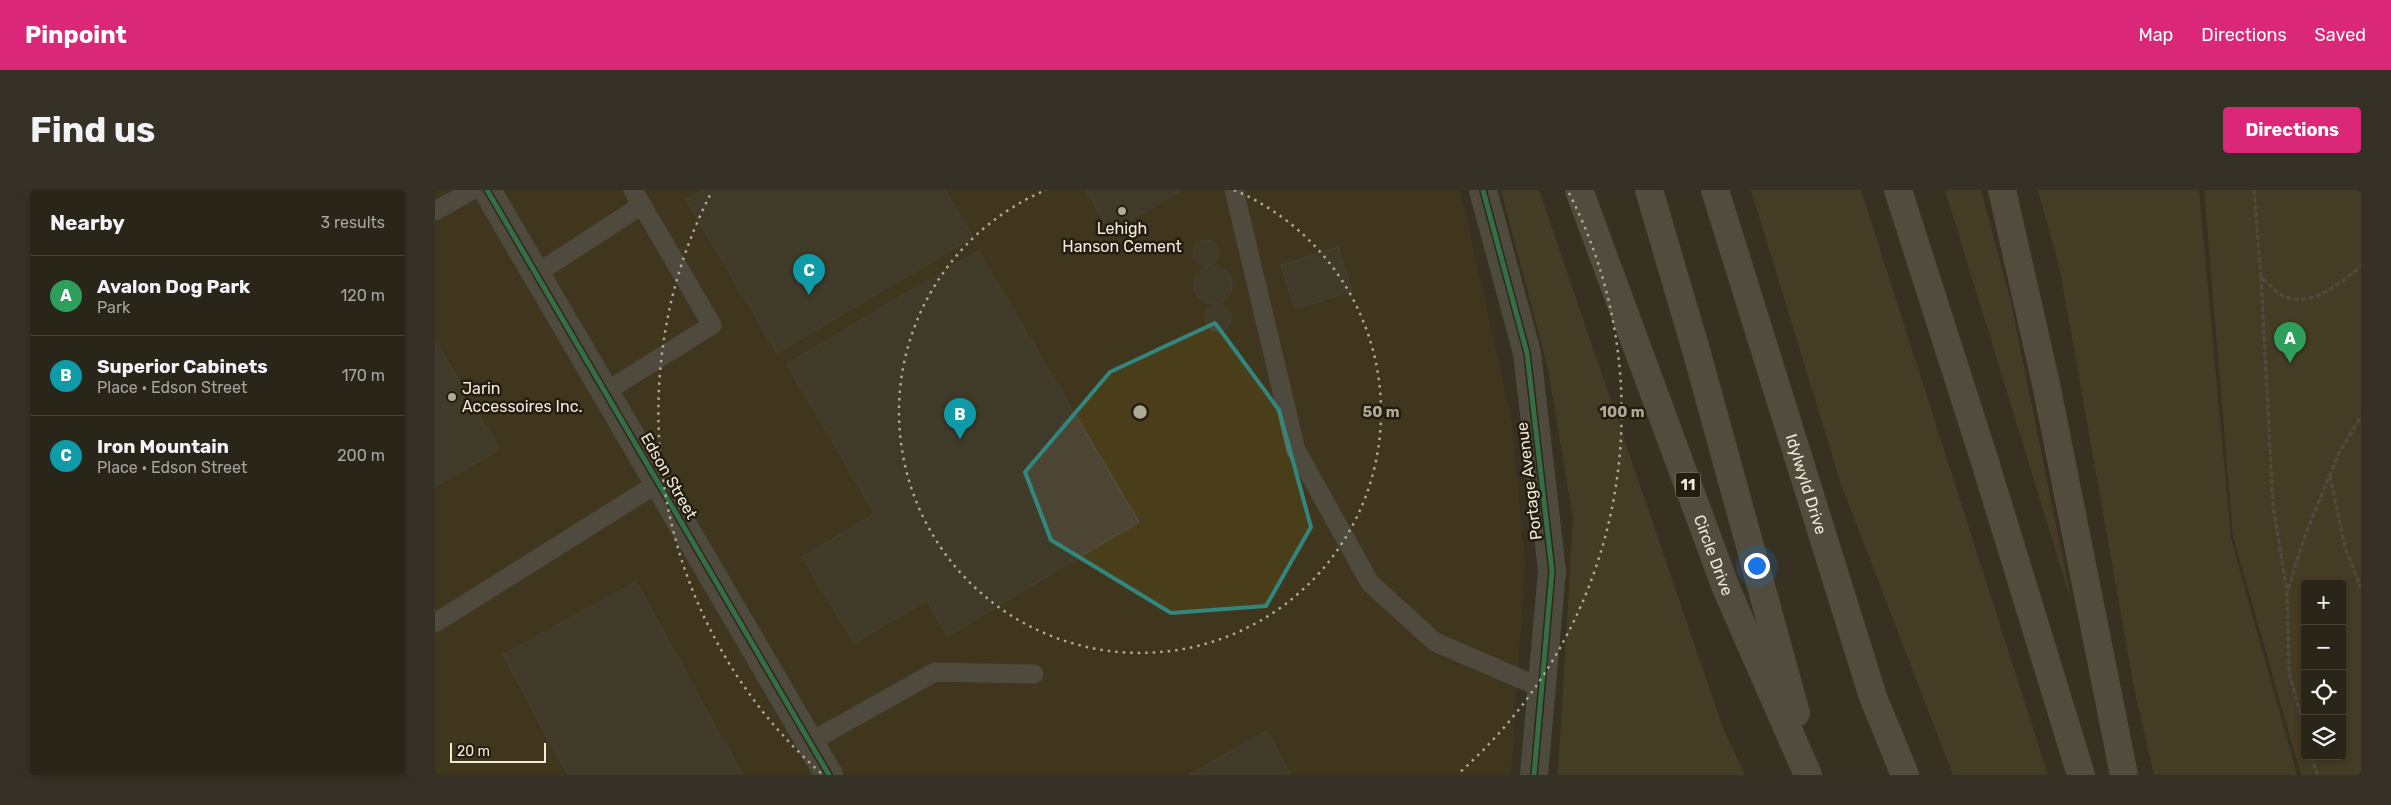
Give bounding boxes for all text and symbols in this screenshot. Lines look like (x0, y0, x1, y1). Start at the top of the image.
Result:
text: Pinpoint (25, 21, 127, 49)
text: Map (2138, 24, 2173, 46)
text: Directions (2201, 24, 2287, 46)
text: Saved (2315, 24, 2366, 46)
button: Directions (2223, 107, 2361, 153)
text: Find us (30, 109, 155, 151)
marker: Lehigh Hanson Cement (1116, 205, 1128, 217)
text: Nearby (50, 210, 125, 235)
text: 3 results (320, 213, 385, 232)
place label: Lehigh Hanson Cement (1062, 219, 1182, 256)
pin: C (793, 254, 825, 295)
text: Avalon Dog Park (97, 275, 250, 298)
text: A (60, 286, 72, 305)
text: 120 m (340, 286, 385, 305)
text: Park (97, 298, 130, 317)
pin: A (2274, 322, 2306, 363)
text: Superior Cabinets (97, 355, 268, 378)
text: B (60, 366, 72, 385)
text: 170 m (342, 366, 385, 385)
text: Place · Edson Street (97, 378, 247, 397)
place label: Jarin Accessoires Inc. (462, 379, 583, 416)
marker: Jarin Accessoires Inc. (446, 391, 458, 403)
pin: B (944, 398, 976, 439)
centre of rings (1131, 403, 1149, 421)
text: 50 m (1363, 403, 1399, 421)
text: 100 m (1600, 403, 1644, 421)
street label: Portage Avenue (1512, 421, 1546, 541)
street label: Edson Street (637, 430, 701, 522)
street label: Idylwyld Drive (1782, 431, 1831, 537)
text: Iron Mountain (97, 435, 229, 458)
text: C (60, 446, 72, 465)
text: 200 m (337, 446, 385, 465)
text: Place · Edson Street (97, 458, 247, 477)
road number: 11 (1675, 472, 1701, 498)
street label: Circle Drive (1690, 512, 1738, 598)
your location (1744, 553, 1770, 579)
map controls (2301, 580, 2346, 760)
button: + (2301, 580, 2346, 625)
button: − (2301, 625, 2346, 670)
button: locate (2301, 670, 2346, 715)
button: layers (2301, 715, 2346, 760)
scale bar (450, 740, 546, 763)
text: 20 m (457, 743, 490, 760)

